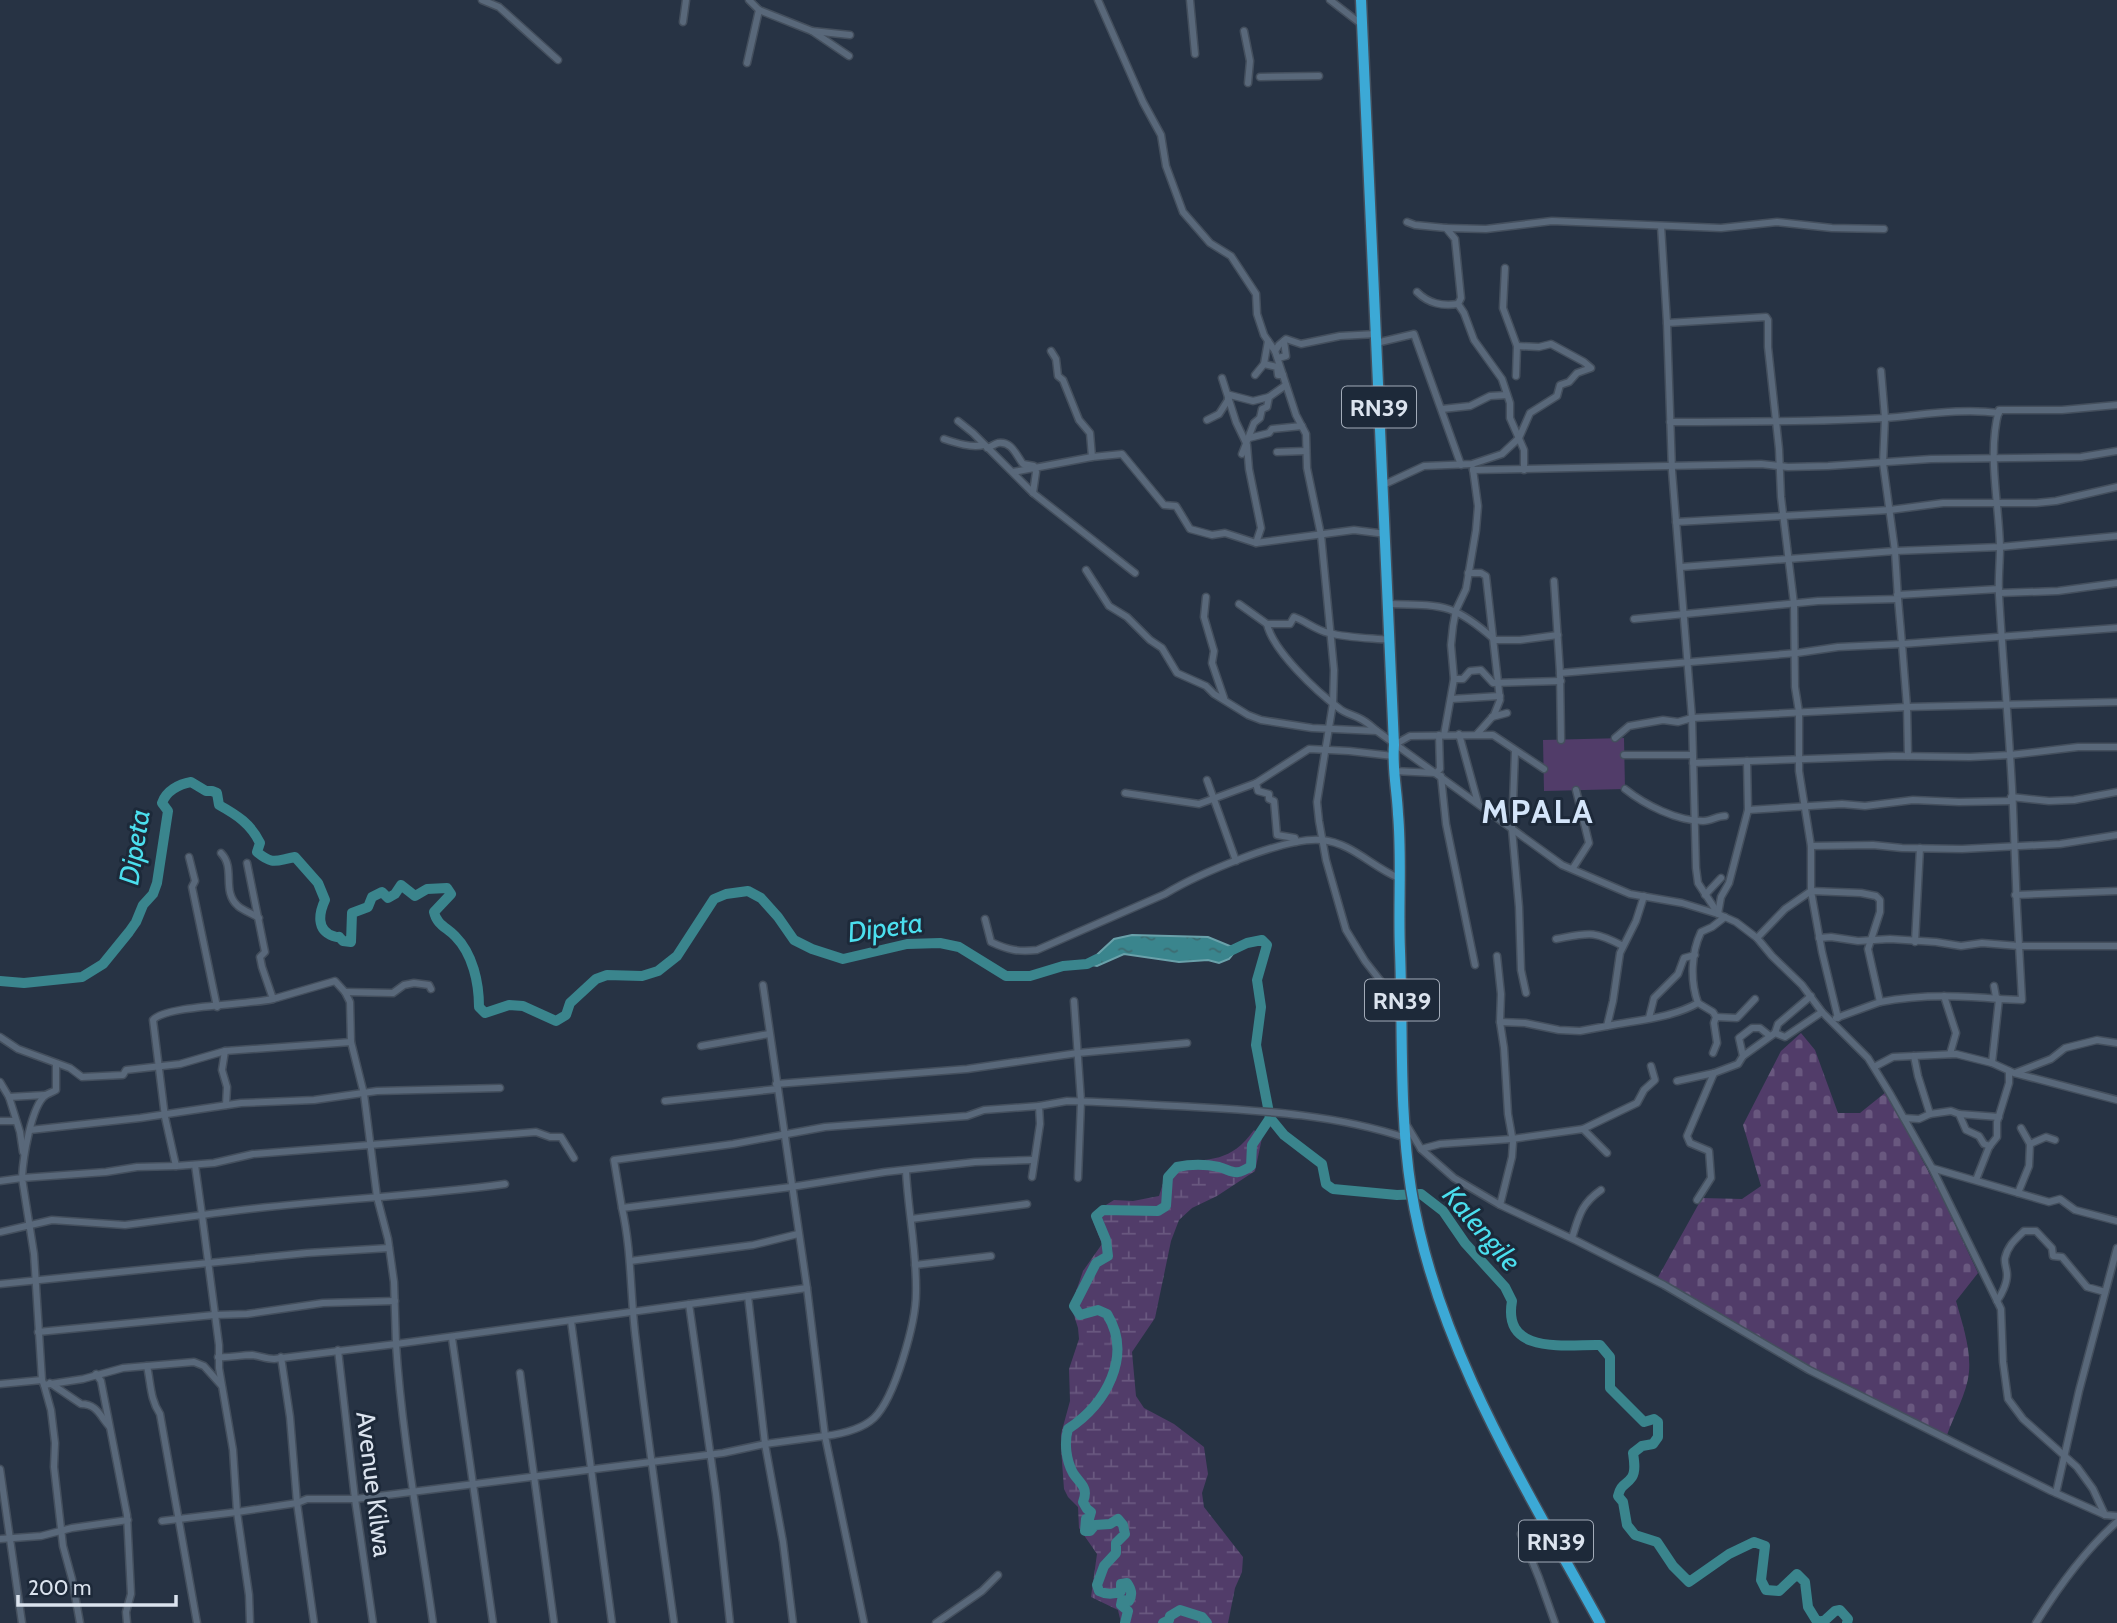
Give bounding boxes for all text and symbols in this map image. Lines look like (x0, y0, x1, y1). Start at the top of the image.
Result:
road number: RN39 (1342, 386, 1416, 428)
district label: MPALA (1481, 791, 1595, 831)
water label: Dipeta (111, 807, 157, 887)
water label: Dipeta (845, 905, 925, 949)
road number: RN39 (1365, 980, 1439, 1020)
water label: Kalengile (1436, 1178, 1528, 1278)
street label: Avenue Kilwa (349, 1409, 399, 1559)
road number: RN39 (1519, 1520, 1593, 1562)
scale bar (18, 1564, 175, 1608)
text: 200 m (28, 1575, 91, 1600)

